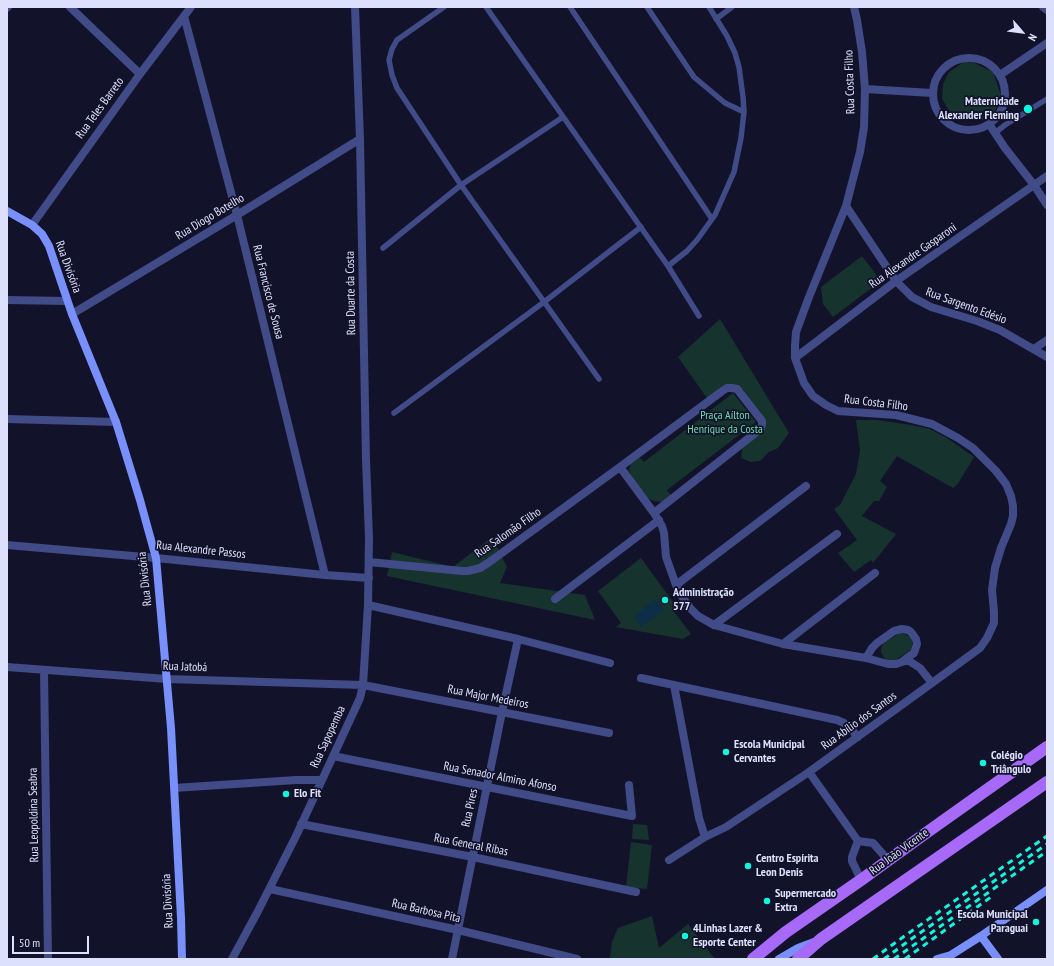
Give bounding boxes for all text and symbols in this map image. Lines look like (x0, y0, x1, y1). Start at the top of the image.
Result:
north arrow (1002, 12, 1042, 52)
text: N (1025, 32, 1040, 44)
street label: Rua Costa Filho (842, 50, 858, 114)
street label: Rua Teles Barreto (73, 75, 127, 141)
place label: Maternidade Alexander Fleming (939, 95, 1019, 123)
marker: Maternidade Alexander Fleming (1022, 103, 1034, 115)
street label: Rua Diogo Botelho (173, 191, 247, 243)
street label: Rua Alexandre Gasparoni (866, 220, 960, 292)
street label: Rua Divisória (52, 239, 84, 295)
street label: Rua Francisco de Sousa (249, 243, 287, 341)
street label: Rua Duarte da Costa (343, 251, 359, 335)
street label: Rua Sargento Edésio (924, 285, 1008, 327)
street label: Rua Costa Filho (843, 392, 909, 414)
park label: Praça Aílton Henrique da Costa (687, 409, 763, 437)
street label: Rua Salomão Filho (472, 505, 544, 561)
street label: Rua Alexandre Passos (156, 538, 246, 562)
street label: Rua Divisória (135, 551, 155, 607)
place label: Administração 577 (673, 586, 734, 614)
marker: Administração 577 (660, 595, 670, 605)
street label: Rua Jatobá (163, 659, 207, 675)
street label: Rua Major Medeiros (446, 682, 530, 712)
street label: Rua Abílio dos Santos (819, 689, 899, 753)
street label: Rua Sapopemba (307, 704, 349, 770)
place label: Escola Municipal Cervantes (734, 738, 805, 766)
marker: Escola Municipal Cervantes (721, 747, 731, 757)
place label: Colégio Triângulo (991, 749, 1031, 777)
marker: Colégio Triângulo (978, 758, 988, 768)
street label: Rua Senador Almino Afonso (442, 759, 558, 795)
street label: Rua Leopoldina Seabra (26, 768, 42, 862)
place label: Elo Fit (294, 787, 321, 801)
street label: Rua Pires (459, 788, 481, 828)
marker: Elo Fit (281, 789, 291, 799)
street label: Rua João Vicente (867, 826, 931, 878)
street label: Rua General Ribas (433, 831, 509, 859)
place label: Centro Espírita Leon Denis (756, 852, 819, 880)
marker: Centro Espírita Leon Denis (743, 861, 753, 871)
street label: Rua Divisória (159, 873, 177, 929)
place label: Supermercado Extra (775, 887, 836, 915)
street label: Rua Barbosa Pita (390, 896, 462, 926)
marker: Supermercado Extra (762, 896, 772, 906)
place label: Escola Municipal Paraguai (957, 908, 1028, 936)
marker: Escola Municipal Paraguai (1031, 917, 1041, 927)
place label: 4Linhas Lazer & Esporte Center (693, 922, 763, 950)
scale bar (14, 928, 91, 954)
marker: 4Linhas Lazer & Esporte Center (680, 931, 690, 941)
text: 50 m (19, 935, 40, 950)

